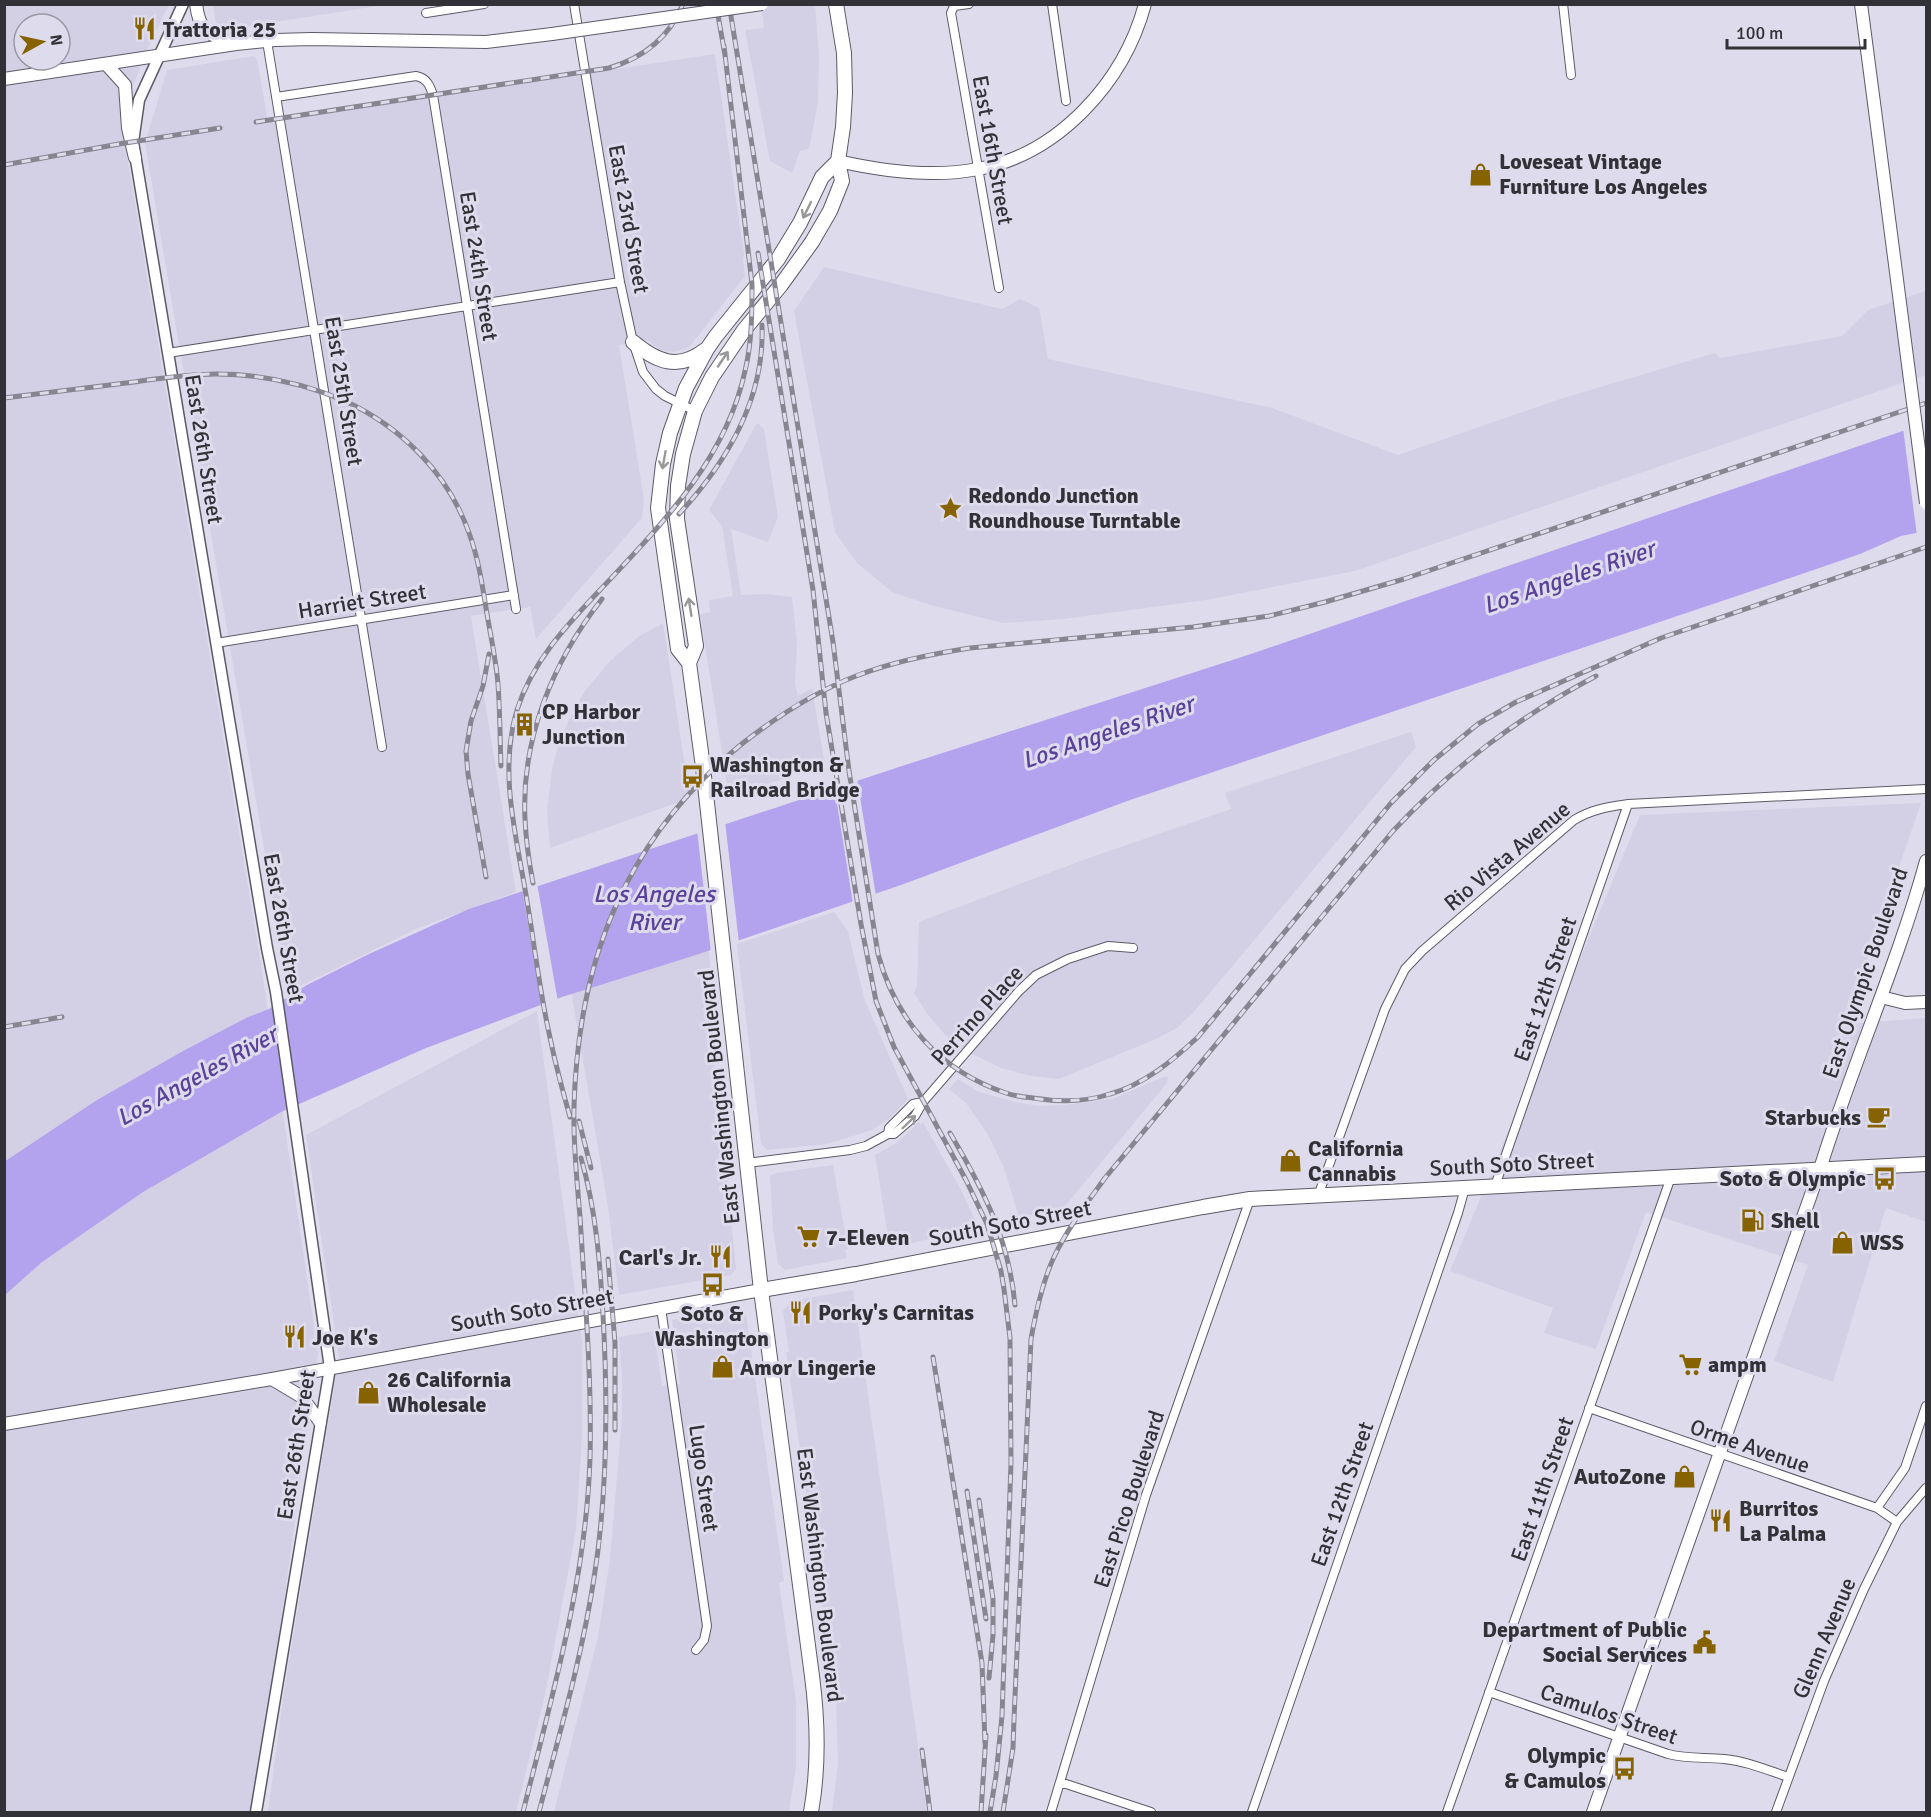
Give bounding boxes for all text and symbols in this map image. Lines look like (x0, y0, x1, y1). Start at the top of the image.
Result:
north arrow (12, 12, 72, 72)
scale bar (1727, 12, 1865, 50)
restaurant icon: Trattoria 25 (132, 16, 158, 42)
place label: Trattoria 25 (163, 16, 276, 43)
text: 100 m (1736, 22, 1783, 44)
text: N (45, 33, 67, 47)
street label: East 16th Street (967, 73, 1019, 227)
street label: East 23rd Street (603, 142, 655, 296)
place label: Loveseat Vintage Furniture Los Angeles (1499, 148, 1708, 200)
shop icon: Loveseat Vintage Furniture Los Angeles (1468, 161, 1494, 187)
street label: East 24th Street (454, 189, 504, 343)
one-way arrow (800, 200, 812, 218)
street label: East 25th Street (319, 314, 369, 468)
one-way arrow (717, 352, 729, 368)
street label: East 26th Street (179, 372, 229, 526)
one-way arrow (658, 450, 669, 470)
place label: Redondo Junction Roundhouse Turntable (968, 482, 1181, 534)
place icon: Redondo Junction Roundhouse Turntable (937, 495, 963, 521)
water label: Los Angeles River (1479, 533, 1662, 620)
street label: Harriet Street (296, 577, 428, 624)
one-way arrow (684, 597, 695, 617)
water label: Los Angeles River (1018, 688, 1201, 775)
place label: CP Harbor Junction (542, 698, 641, 750)
building icon: CP Harbor Junction (511, 711, 537, 737)
place label: Washington & Railroad Bridge (710, 751, 860, 803)
bus stop icon: Washington & Railroad Bridge (679, 764, 705, 790)
street label: Rio Vista Avenue (1438, 795, 1576, 917)
street label: East 26th Street (258, 851, 310, 1005)
street label: East Olympic Boulevard (1816, 864, 1914, 1082)
water label: Los Angeles River (593, 879, 717, 937)
street label: East 12th Street (1508, 913, 1582, 1065)
street label: Perrino Place (925, 960, 1029, 1070)
street label: East Washington Boulevard (692, 968, 746, 1226)
water label: Los Angeles River (111, 1018, 285, 1133)
place label: Starbucks (1765, 1104, 1861, 1131)
cafe icon: Starbucks (1866, 1104, 1892, 1130)
one-way arrow (901, 1115, 916, 1129)
place label: California Cannabis (1308, 1135, 1404, 1187)
street label: South Soto Street (1429, 1146, 1595, 1182)
shop icon: California Cannabis (1277, 1148, 1303, 1174)
place label: Soto & Olympic (1720, 1165, 1866, 1192)
bus stop icon: Soto & Olympic (1871, 1165, 1897, 1191)
street label: South Soto Street (927, 1194, 1094, 1252)
fuel station icon: Shell (1740, 1207, 1766, 1233)
place label: Shell (1771, 1207, 1820, 1234)
supermarket icon: 7-Eleven (795, 1224, 821, 1250)
place label: 7-Eleven (826, 1224, 909, 1251)
shop icon: WSS (1829, 1229, 1855, 1255)
place label: WSS (1860, 1229, 1904, 1256)
place label: Carl's Jr. (619, 1244, 702, 1271)
restaurant icon: Carl's Jr. (707, 1244, 733, 1270)
bus stop icon: Soto & Washington (699, 1271, 725, 1297)
street label: South Soto Street (449, 1282, 616, 1338)
restaurant icon: Porky's Carnitas (787, 1299, 813, 1325)
place label: Porky's Carnitas (818, 1299, 974, 1326)
place label: Soto & Washington (655, 1300, 769, 1352)
restaurant icon: Joe K's (281, 1324, 307, 1350)
place label: Joe K's (312, 1324, 378, 1351)
supermarket icon: ampm (1677, 1351, 1703, 1377)
place label: ampm (1708, 1351, 1767, 1378)
shop icon: Amor Lingerie (709, 1354, 735, 1380)
place label: Amor Lingerie (740, 1354, 876, 1381)
place label: 26 California Wholesale (387, 1366, 511, 1418)
street label: East 26th Street (271, 1368, 321, 1522)
shop icon: 26 California Wholesale (356, 1379, 382, 1405)
street label: East Pico Boulevard (1088, 1407, 1170, 1591)
street label: East 11th Street (1505, 1413, 1579, 1565)
street label: Orme Avenue (1687, 1413, 1813, 1479)
street label: East 12th Street (1305, 1418, 1379, 1570)
street label: Lugo Street (683, 1423, 725, 1534)
street label: East Washington Boulevard (791, 1446, 849, 1704)
place label: AutoZone (1574, 1463, 1666, 1490)
shop icon: AutoZone (1671, 1463, 1697, 1489)
place label: Burritos La Palma (1739, 1495, 1826, 1547)
restaurant icon: Burritos La Palma (1708, 1508, 1734, 1534)
street label: Glenn Avenue (1786, 1573, 1862, 1703)
place label: Department of Public Social Services (1482, 1616, 1687, 1668)
public building icon: Department of Public Social Services (1692, 1629, 1718, 1655)
street label: Camulos Street (1537, 1678, 1681, 1750)
place label: Olympic & Camulos (1504, 1742, 1606, 1794)
bus stop icon: Olympic & Camulos (1611, 1755, 1637, 1781)

